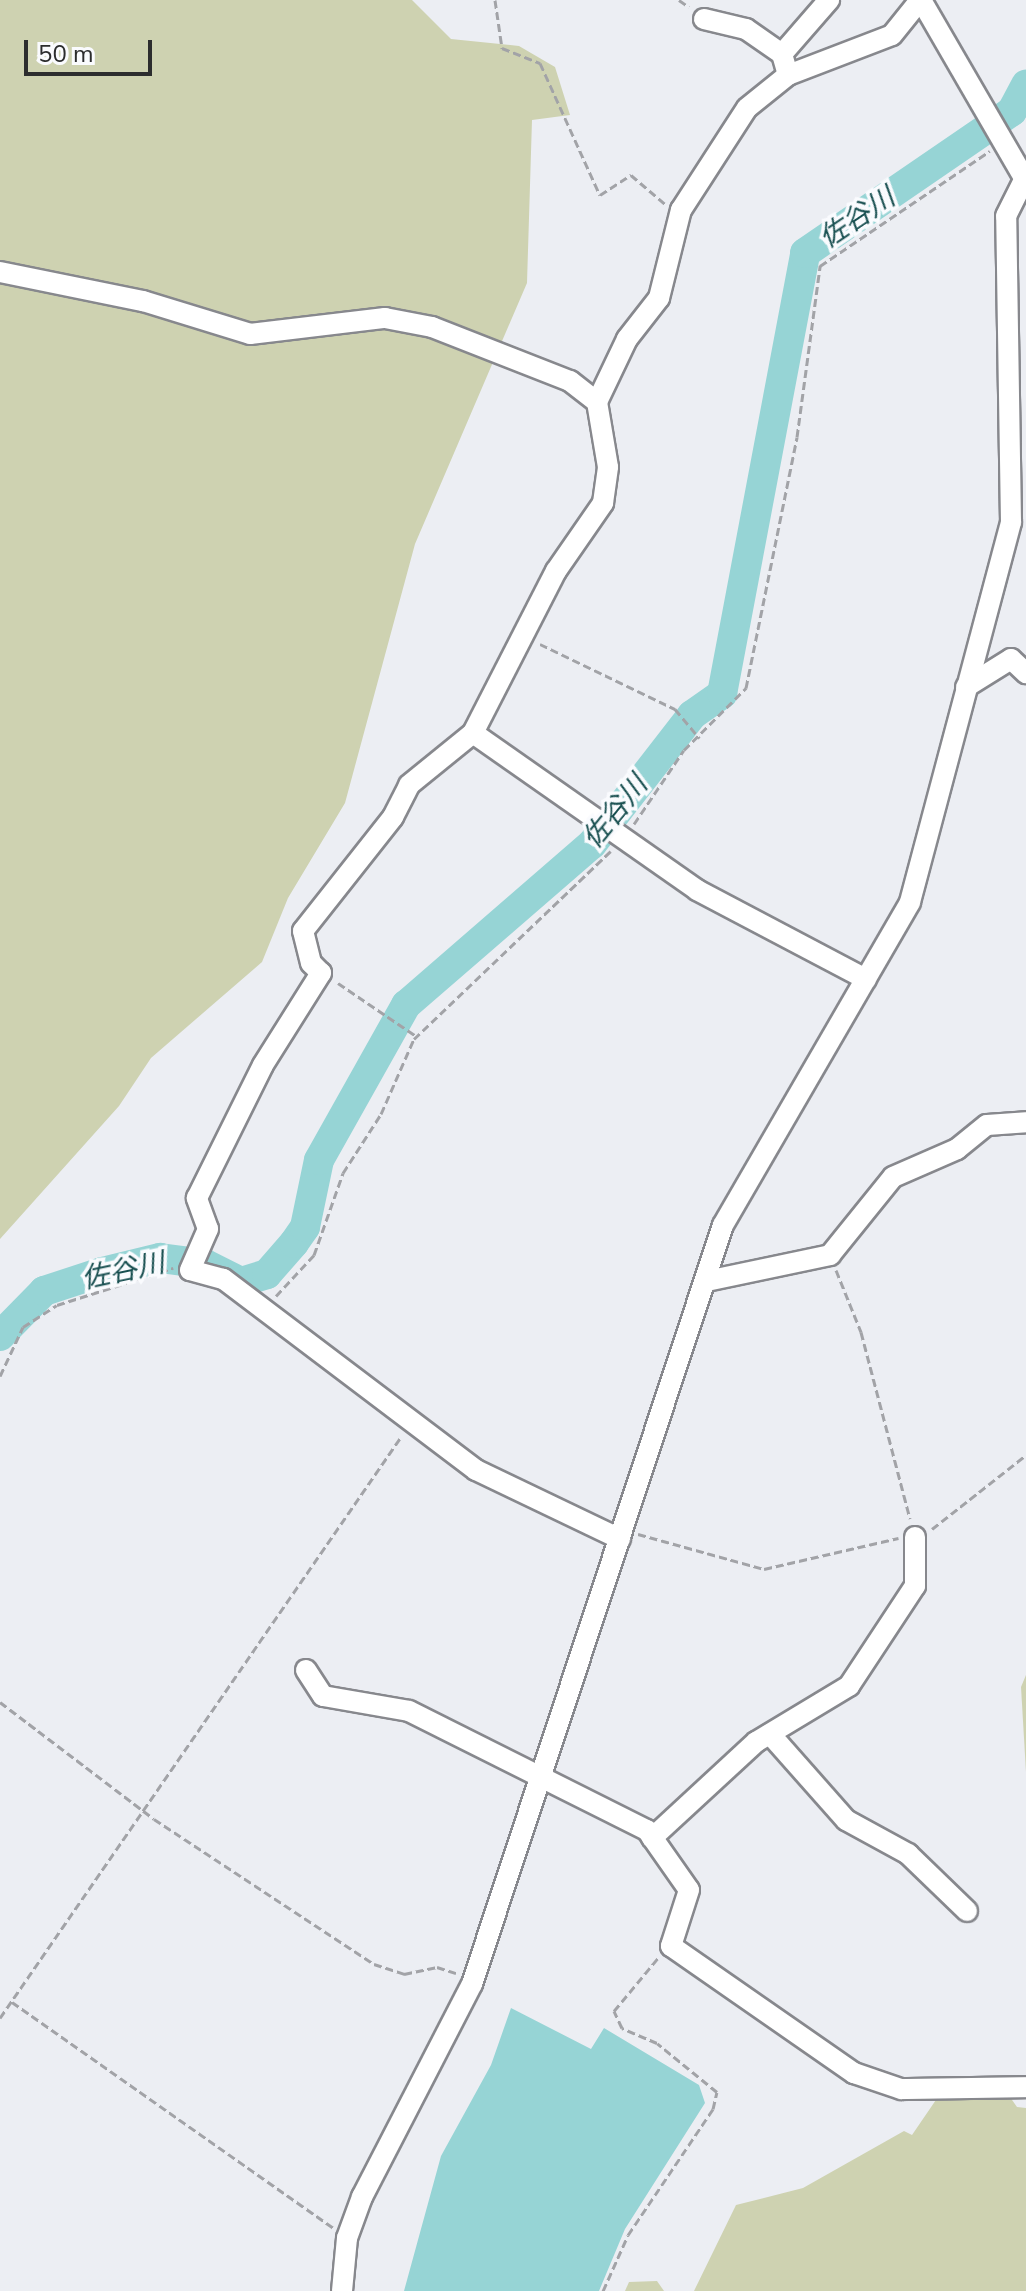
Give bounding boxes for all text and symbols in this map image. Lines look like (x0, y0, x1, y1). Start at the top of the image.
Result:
scale bar (28, 24, 156, 74)
text: 50 m (38, 38, 94, 70)
water label: 佐谷川 (813, 181, 901, 255)
water label: 佐谷川 (576, 769, 654, 855)
water label: 佐谷川 (78, 1246, 168, 1296)

